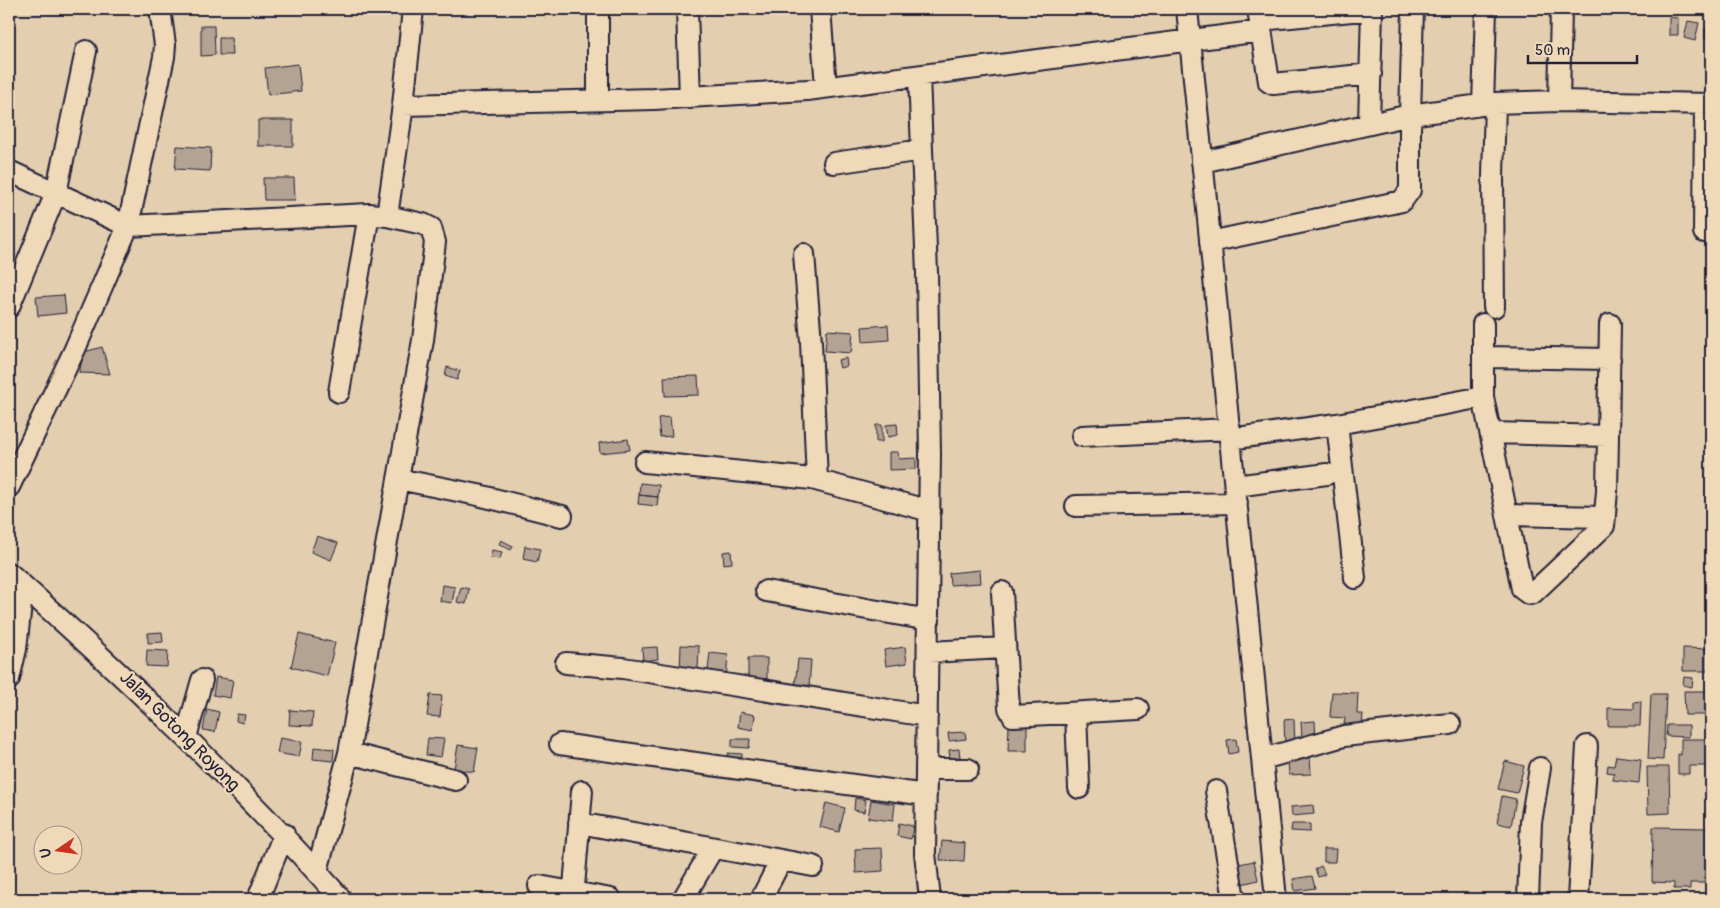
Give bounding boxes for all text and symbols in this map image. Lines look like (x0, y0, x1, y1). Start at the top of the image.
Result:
scale bar (1528, 32, 1636, 64)
text: 50 m (1535, 41, 1570, 60)
street label: Jalan Gotong Royong (115, 666, 245, 796)
north arrow (32, 826, 82, 876)
text: U (36, 846, 55, 859)

